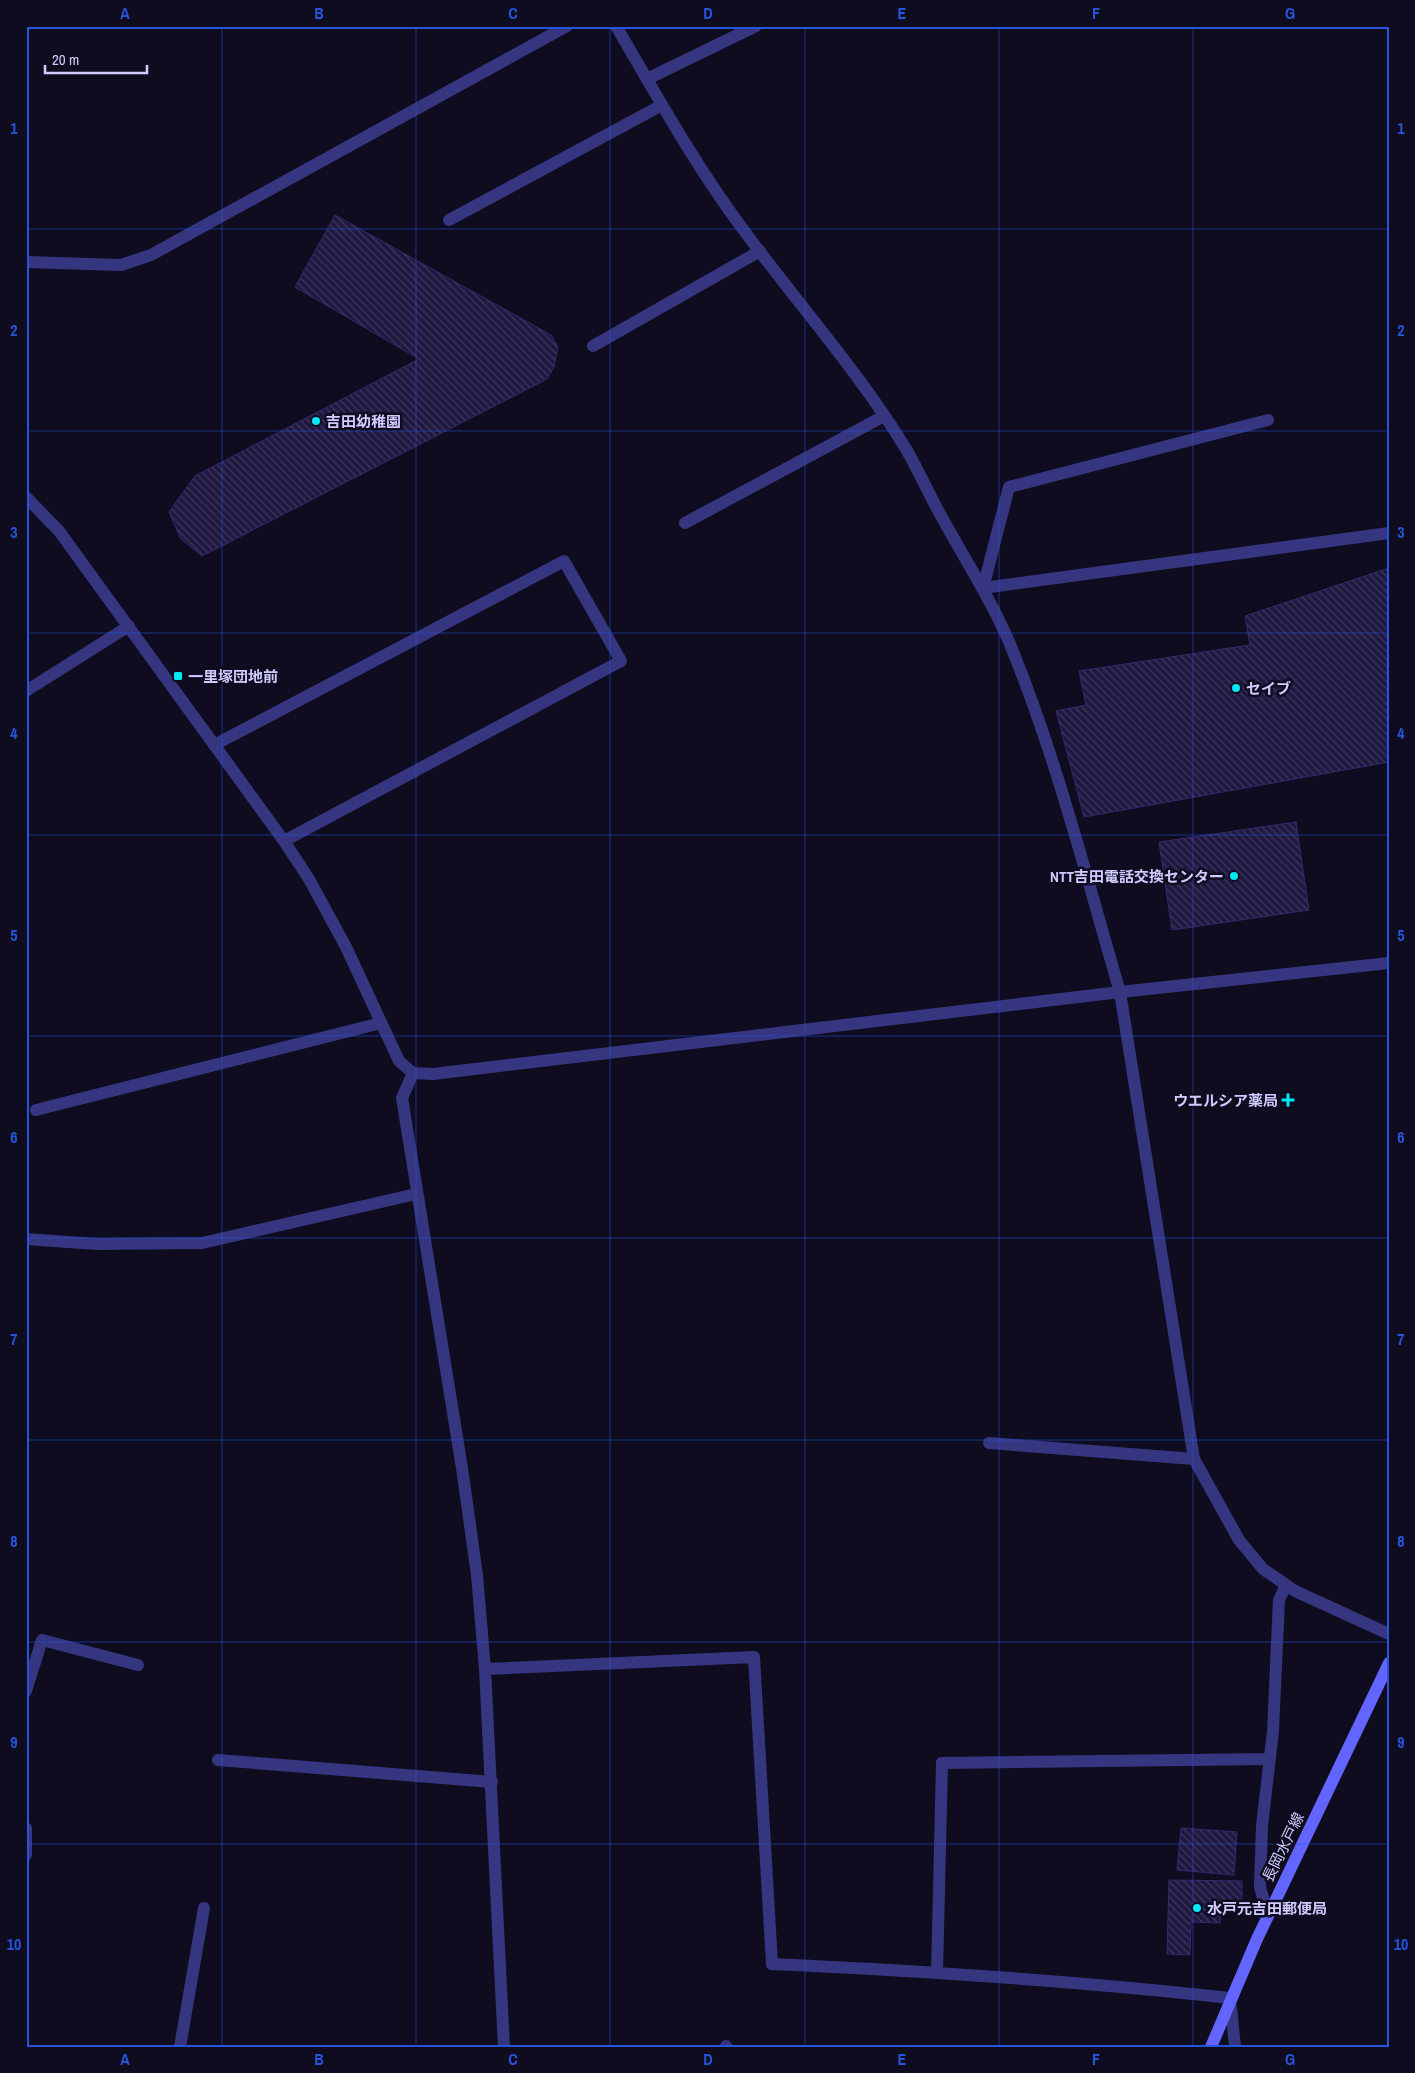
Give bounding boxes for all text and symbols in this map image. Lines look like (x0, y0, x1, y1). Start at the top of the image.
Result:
text: A (120, 2, 130, 24)
text: B (314, 2, 324, 24)
text: C (508, 2, 518, 24)
text: D (703, 2, 713, 24)
text: E (898, 2, 907, 24)
text: F (1092, 2, 1100, 24)
text: G (1285, 2, 1295, 24)
scale bar (45, 42, 148, 74)
text: 20 m (52, 49, 79, 70)
text: 1 (10, 117, 18, 139)
text: 1 (1397, 117, 1405, 139)
text: 2 (10, 319, 18, 341)
text: 2 (1397, 319, 1405, 341)
place label: 吉田幼稚園 (326, 411, 401, 432)
marker: 吉田幼稚園 (310, 415, 322, 427)
text: 3 (10, 521, 18, 543)
text: 3 (1397, 521, 1405, 543)
place label: 一里塚団地前 (188, 666, 278, 687)
marker: 一里塚団地前 (172, 670, 184, 682)
place label: セイブ (1246, 678, 1291, 699)
marker: セイブ (1230, 682, 1242, 694)
text: 4 (10, 722, 18, 744)
text: 4 (1397, 722, 1405, 744)
place label: NTT吉田電話交換センター (1050, 866, 1224, 887)
marker: NTT吉田電話交換センター (1228, 870, 1240, 882)
text: 5 (10, 924, 18, 946)
text: 5 (1397, 924, 1405, 946)
place label: ウエルシア薬局 (1173, 1090, 1278, 1111)
marker: ウエルシア薬局 (1282, 1094, 1294, 1106)
text: 6 (10, 1126, 18, 1148)
text: 6 (1397, 1126, 1405, 1148)
text: 7 (10, 1328, 18, 1350)
text: 7 (1397, 1328, 1405, 1350)
text: 8 (10, 1530, 18, 1552)
text: 8 (1397, 1530, 1405, 1552)
text: 9 (10, 1731, 18, 1753)
text: 9 (1397, 1731, 1405, 1753)
street label: 長岡水戸線 (1257, 1809, 1309, 1885)
place label: 水戸元吉田郵便局 (1207, 1898, 1327, 1919)
marker: 水戸元吉田郵便局 (1191, 1902, 1203, 1914)
text: 10 (7, 1933, 21, 1955)
text: 10 (1394, 1933, 1408, 1955)
text: A (120, 2048, 130, 2070)
text: B (314, 2048, 324, 2070)
text: C (508, 2048, 518, 2070)
text: D (703, 2048, 713, 2070)
text: E (898, 2048, 907, 2070)
text: F (1092, 2048, 1100, 2070)
text: G (1285, 2048, 1295, 2070)

